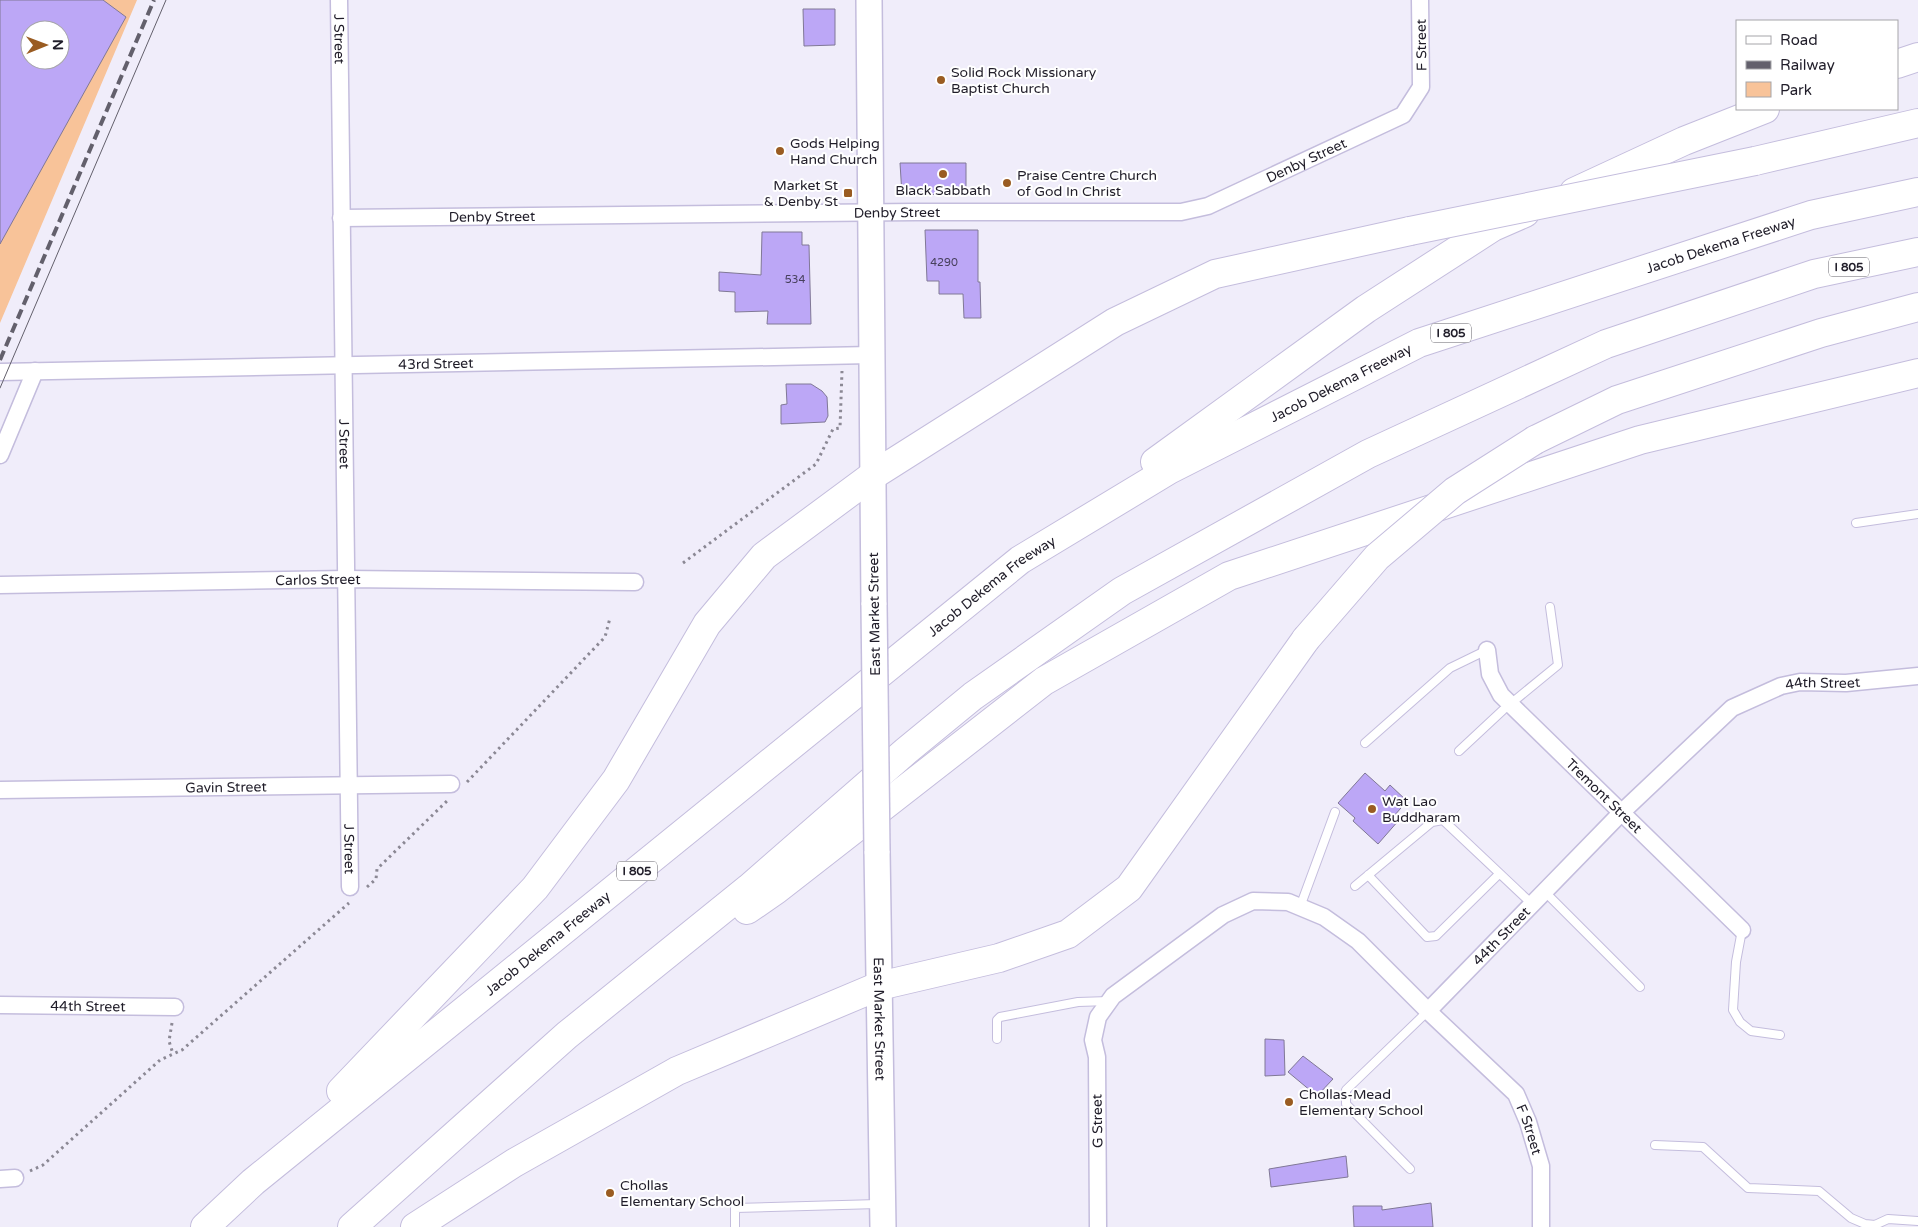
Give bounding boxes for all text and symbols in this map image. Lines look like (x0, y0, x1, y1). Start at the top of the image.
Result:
street label: J Street (330, 14, 348, 65)
street label: F Street (1413, 18, 1430, 71)
north arrow (20, 20, 70, 70)
legend (1736, 20, 1898, 110)
text: Road (1780, 31, 1818, 49)
text: N (49, 39, 66, 51)
text: Railway (1780, 56, 1835, 74)
place label: Solid Rock Missionary Baptist Church (951, 64, 1097, 97)
marker: Solid Rock Missionary Baptist Church (935, 74, 947, 86)
text: Park (1780, 81, 1812, 99)
street label: Denby Street (1263, 134, 1350, 187)
place label: Gods Helping Hand Church (790, 135, 880, 168)
marker: Gods Helping Hand Church (774, 145, 786, 157)
place label: Praise Centre Church of God In Christ (1017, 167, 1157, 200)
marker: Black Sabbath (937, 168, 949, 180)
place label: Market St & Denby St (764, 177, 839, 210)
marker: Praise Centre Church of God In Christ (1001, 177, 1013, 189)
place label: Black Sabbath (895, 182, 991, 199)
marker: Market St & Denby St (842, 187, 854, 199)
street label: Denby Street (854, 204, 941, 222)
street label: Denby Street (449, 208, 536, 226)
street label: Jacob Dekema Freeway (1644, 213, 1798, 277)
house number: 4290 (930, 256, 958, 269)
road number: I 805 (1829, 258, 1869, 276)
house number: 534 (785, 273, 805, 286)
road number: I 805 (1431, 323, 1471, 342)
street label: Jacob Dekema Freeway (1267, 340, 1415, 426)
street label: 43rd Street (398, 355, 474, 373)
street label: J Street (335, 419, 353, 470)
street label: Jacob Dekema Freeway (925, 532, 1059, 640)
street label: East Market Street (865, 551, 884, 676)
street label: Carlos Street (275, 571, 361, 589)
street label: 44th Street (1784, 674, 1862, 694)
street label: Tremont Street (1562, 755, 1646, 837)
street label: Gavin Street (185, 778, 268, 797)
place label: Wat Lao Buddharam (1382, 793, 1460, 826)
marker: Wat Lao Buddharam (1366, 803, 1378, 815)
street label: J Street (340, 824, 358, 875)
road number: I 805 (617, 861, 657, 880)
street label: Jacob Dekema Freeway (482, 887, 614, 999)
street label: 44th Street (1469, 903, 1534, 969)
street label: East Market Street (870, 957, 889, 1082)
street label: 44th Street (50, 998, 126, 1015)
place label: Chollas-Mead Elementary School (1299, 1086, 1423, 1119)
street label: G Street (1089, 1093, 1106, 1148)
marker: Chollas-Mead Elementary School (1283, 1096, 1295, 1108)
street label: F Street (1512, 1102, 1545, 1157)
place label: Chollas Elementary School (620, 1177, 744, 1210)
marker: Chollas Elementary School (604, 1187, 616, 1199)

